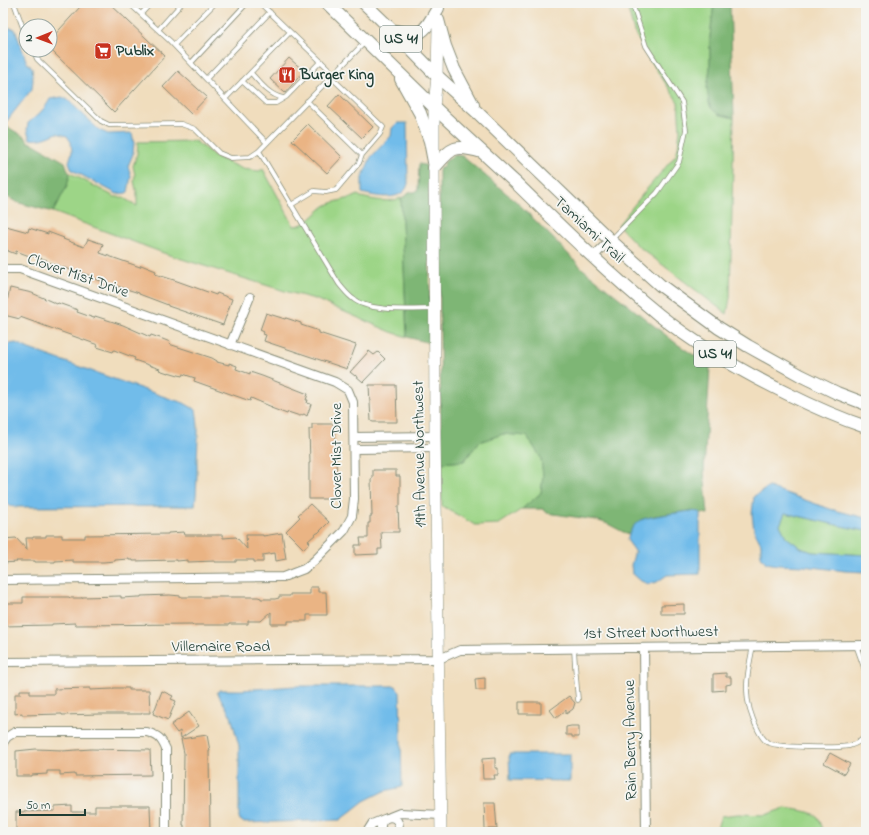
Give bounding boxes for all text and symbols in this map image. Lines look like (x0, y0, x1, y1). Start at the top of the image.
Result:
north arrow (18, 18, 58, 58)
road number: US 41 (380, 26, 422, 52)
text: N (21, 34, 37, 42)
place label: Publix (116, 39, 154, 63)
supermarket icon: Publix (93, 41, 113, 61)
place label: Burger King (299, 63, 374, 88)
restaurant icon: Burger King (277, 65, 297, 85)
street label: Tamiami Trail (548, 191, 630, 269)
street label: Clover Mist Drive (24, 247, 133, 305)
road number: US 41 (694, 341, 736, 367)
street label: 19th Avenue Northwest (407, 380, 433, 528)
street label: Clover Mist Drive (325, 402, 349, 509)
street label: 1st Street Northwest (583, 620, 719, 646)
street label: Villemaire Road (171, 635, 270, 659)
street label: Rain Berry Avenue (618, 679, 644, 801)
scale bar (20, 791, 85, 817)
text: 50 m (26, 797, 50, 815)

